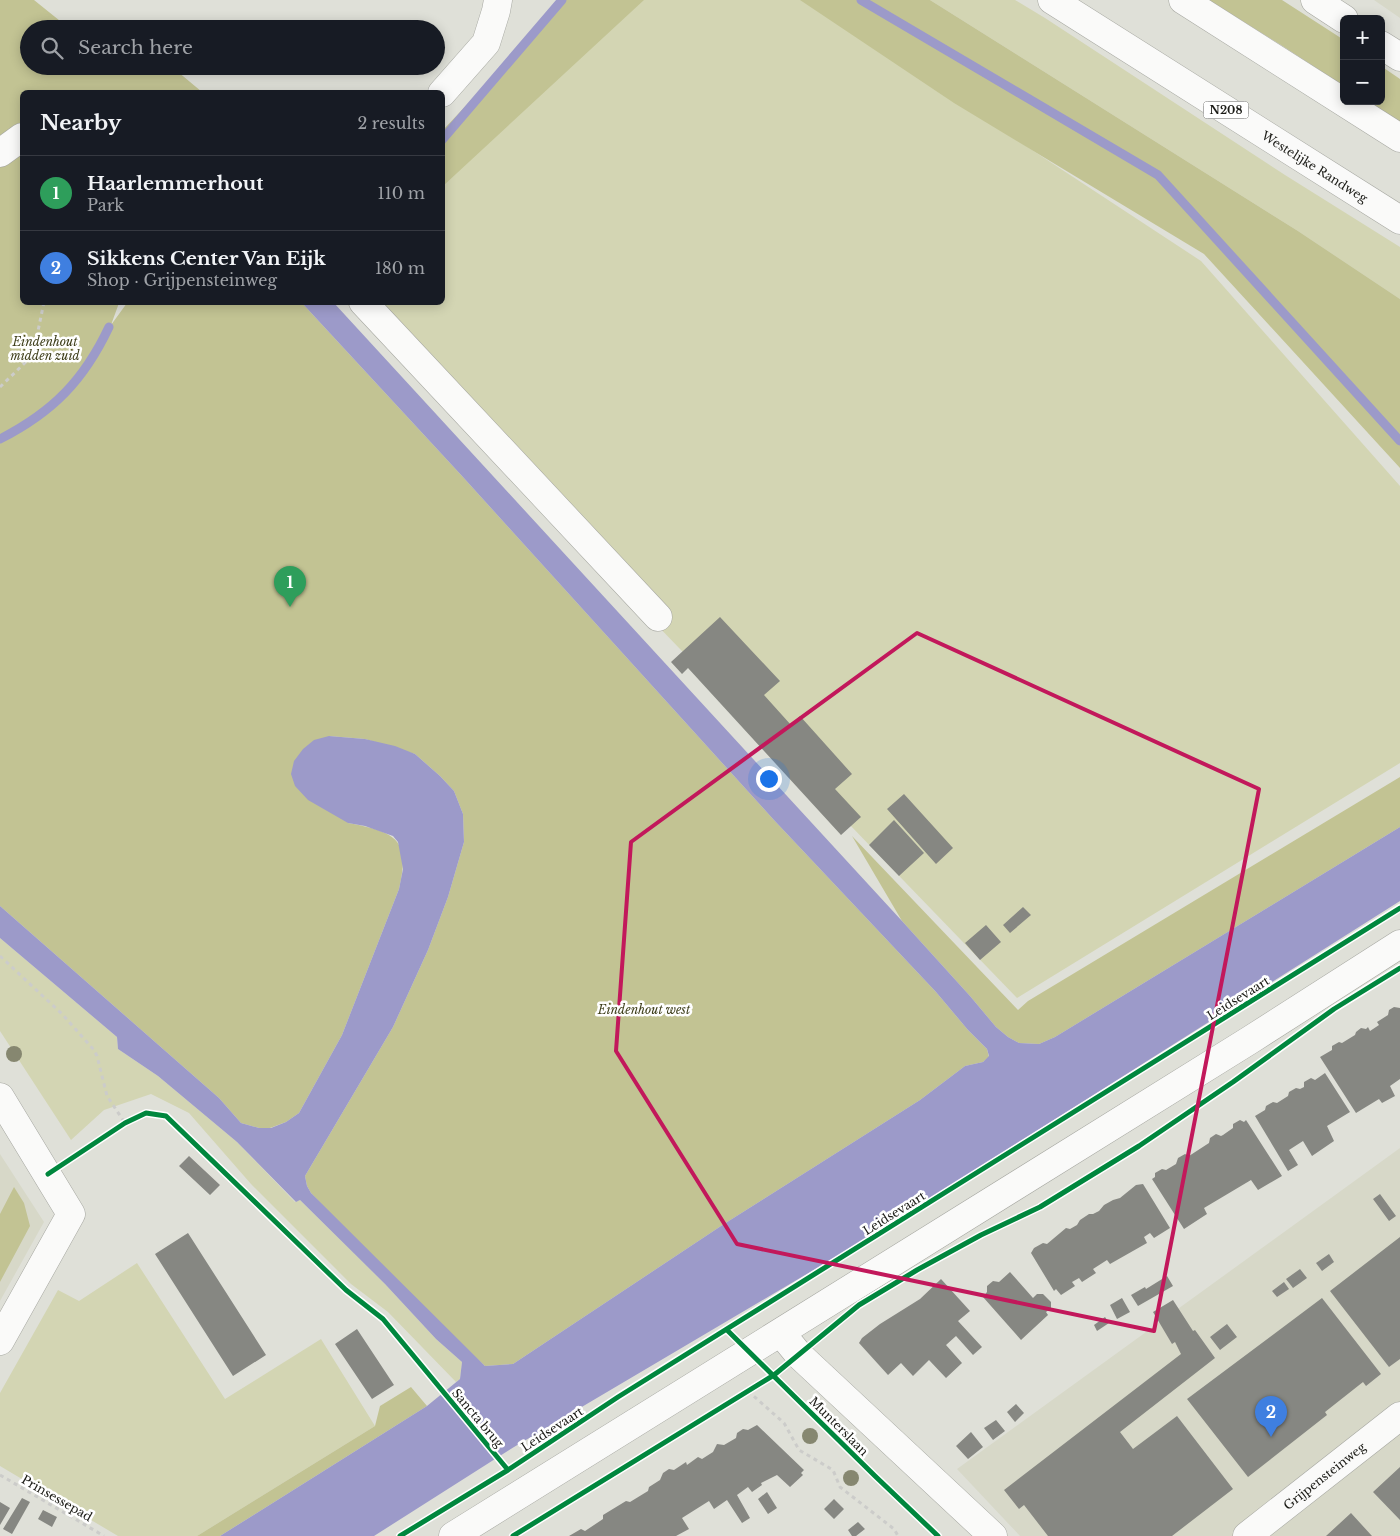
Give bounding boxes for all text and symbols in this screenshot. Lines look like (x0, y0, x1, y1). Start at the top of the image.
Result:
map controls (1340, 15, 1385, 105)
button: + (1340, 15, 1385, 60)
search box (20, 20, 445, 75)
icon: search (38, 34, 66, 62)
text: Search here (78, 36, 193, 59)
button: − (1340, 60, 1385, 105)
road number: N208 (1204, 102, 1248, 118)
text: Nearby (40, 110, 121, 136)
text: 2 results (357, 113, 425, 133)
street label: Westelijke Randweg (1258, 127, 1371, 206)
text: Haarlemmerhout (87, 172, 264, 195)
text: 1 (53, 183, 59, 203)
text: 110 m (378, 183, 425, 203)
text: Park (87, 195, 124, 215)
text: Sikkens Center Van Eijk (87, 247, 326, 270)
text: 2 (51, 258, 61, 278)
text: 180 m (375, 258, 425, 278)
text: Shop · Grijpensteinweg (87, 270, 277, 290)
park label: Eindenhout midden zuid (10, 334, 81, 363)
pin: 1 (274, 566, 306, 607)
your location (756, 766, 782, 792)
street label: Leidsevaart (1204, 973, 1272, 1023)
park label: Eindenhout west (597, 1002, 691, 1017)
street label: Leidsevaart (860, 1188, 928, 1238)
street label: Sancta brug (449, 1385, 508, 1451)
street label: Munterslaan (806, 1393, 872, 1459)
pin: 2 (1255, 1396, 1287, 1437)
street label: Leidsevaart (518, 1403, 586, 1455)
street label: Grijpensteinweg (1280, 1438, 1369, 1512)
street label: Prinsessepad (19, 1472, 95, 1524)

